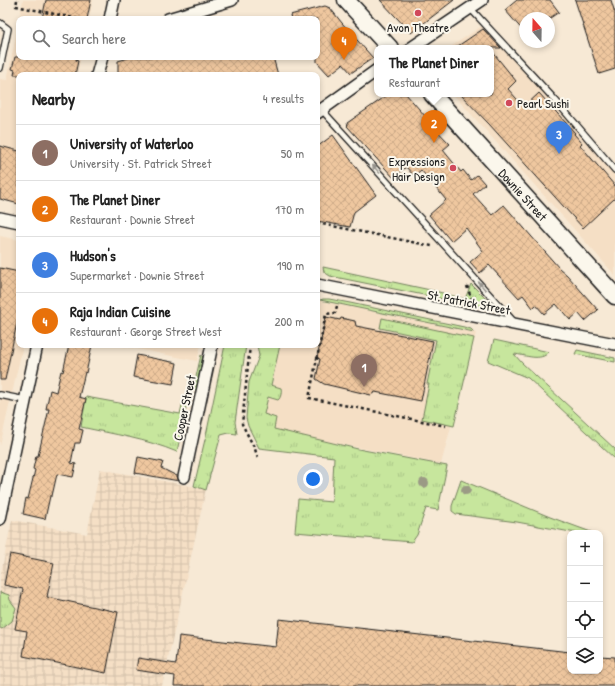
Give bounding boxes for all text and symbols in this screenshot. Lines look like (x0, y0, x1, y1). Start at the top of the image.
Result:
marker: Avon Theatre (413, 8, 423, 18)
north arrow (519, 12, 555, 48)
search box (16, 16, 320, 60)
place label: Avon Theatre (387, 18, 449, 36)
icon: search (30, 27, 52, 49)
pin: 4 (331, 27, 357, 60)
text: Search here (62, 28, 126, 49)
popup (374, 45, 494, 97)
text: The Planet Diner (389, 52, 479, 73)
text: Restaurant (389, 73, 440, 91)
text: Nearby (32, 87, 75, 110)
text: 4 results (263, 89, 304, 107)
place label: Pearl Sushi (517, 94, 570, 112)
marker: Pearl Sushi (504, 98, 514, 108)
pin: 2 (421, 110, 447, 143)
pin: 3 (546, 121, 572, 154)
text: University of Waterloo (70, 133, 193, 154)
text: 1 (43, 144, 47, 162)
text: 50 m (281, 144, 304, 162)
place label: Expressions Hair Design (389, 152, 445, 185)
text: University · St. Patrick Street (70, 154, 211, 172)
marker: Expressions Hair Design (448, 163, 458, 173)
one-way arrow (372, 164, 381, 174)
street label: Downie Street (495, 165, 552, 225)
text: The Planet Diner (70, 189, 160, 210)
text: 2 (42, 200, 48, 218)
text: 170 m (275, 200, 304, 218)
text: Restaurant · Downie Street (70, 210, 195, 228)
text: Hudson's (70, 245, 116, 266)
text: 3 (42, 256, 48, 274)
text: 190 m (277, 256, 304, 274)
text: Supermarket · Downie Street (70, 266, 204, 284)
one-way arrow (478, 281, 487, 292)
street label: St. Patrick Street (426, 285, 512, 319)
text: Raja Indian Cuisine (70, 301, 171, 322)
text: 4 (43, 312, 47, 330)
text: 200 m (274, 312, 304, 330)
text: Restaurant · George Street West (70, 322, 221, 340)
pin: 1 (351, 354, 377, 387)
street label: Cooper Street (168, 373, 200, 442)
your location (303, 469, 323, 489)
map controls (567, 530, 603, 674)
button: + (567, 530, 603, 566)
button: − (567, 566, 603, 602)
button: locate (567, 602, 603, 638)
button: layers (567, 638, 603, 674)

